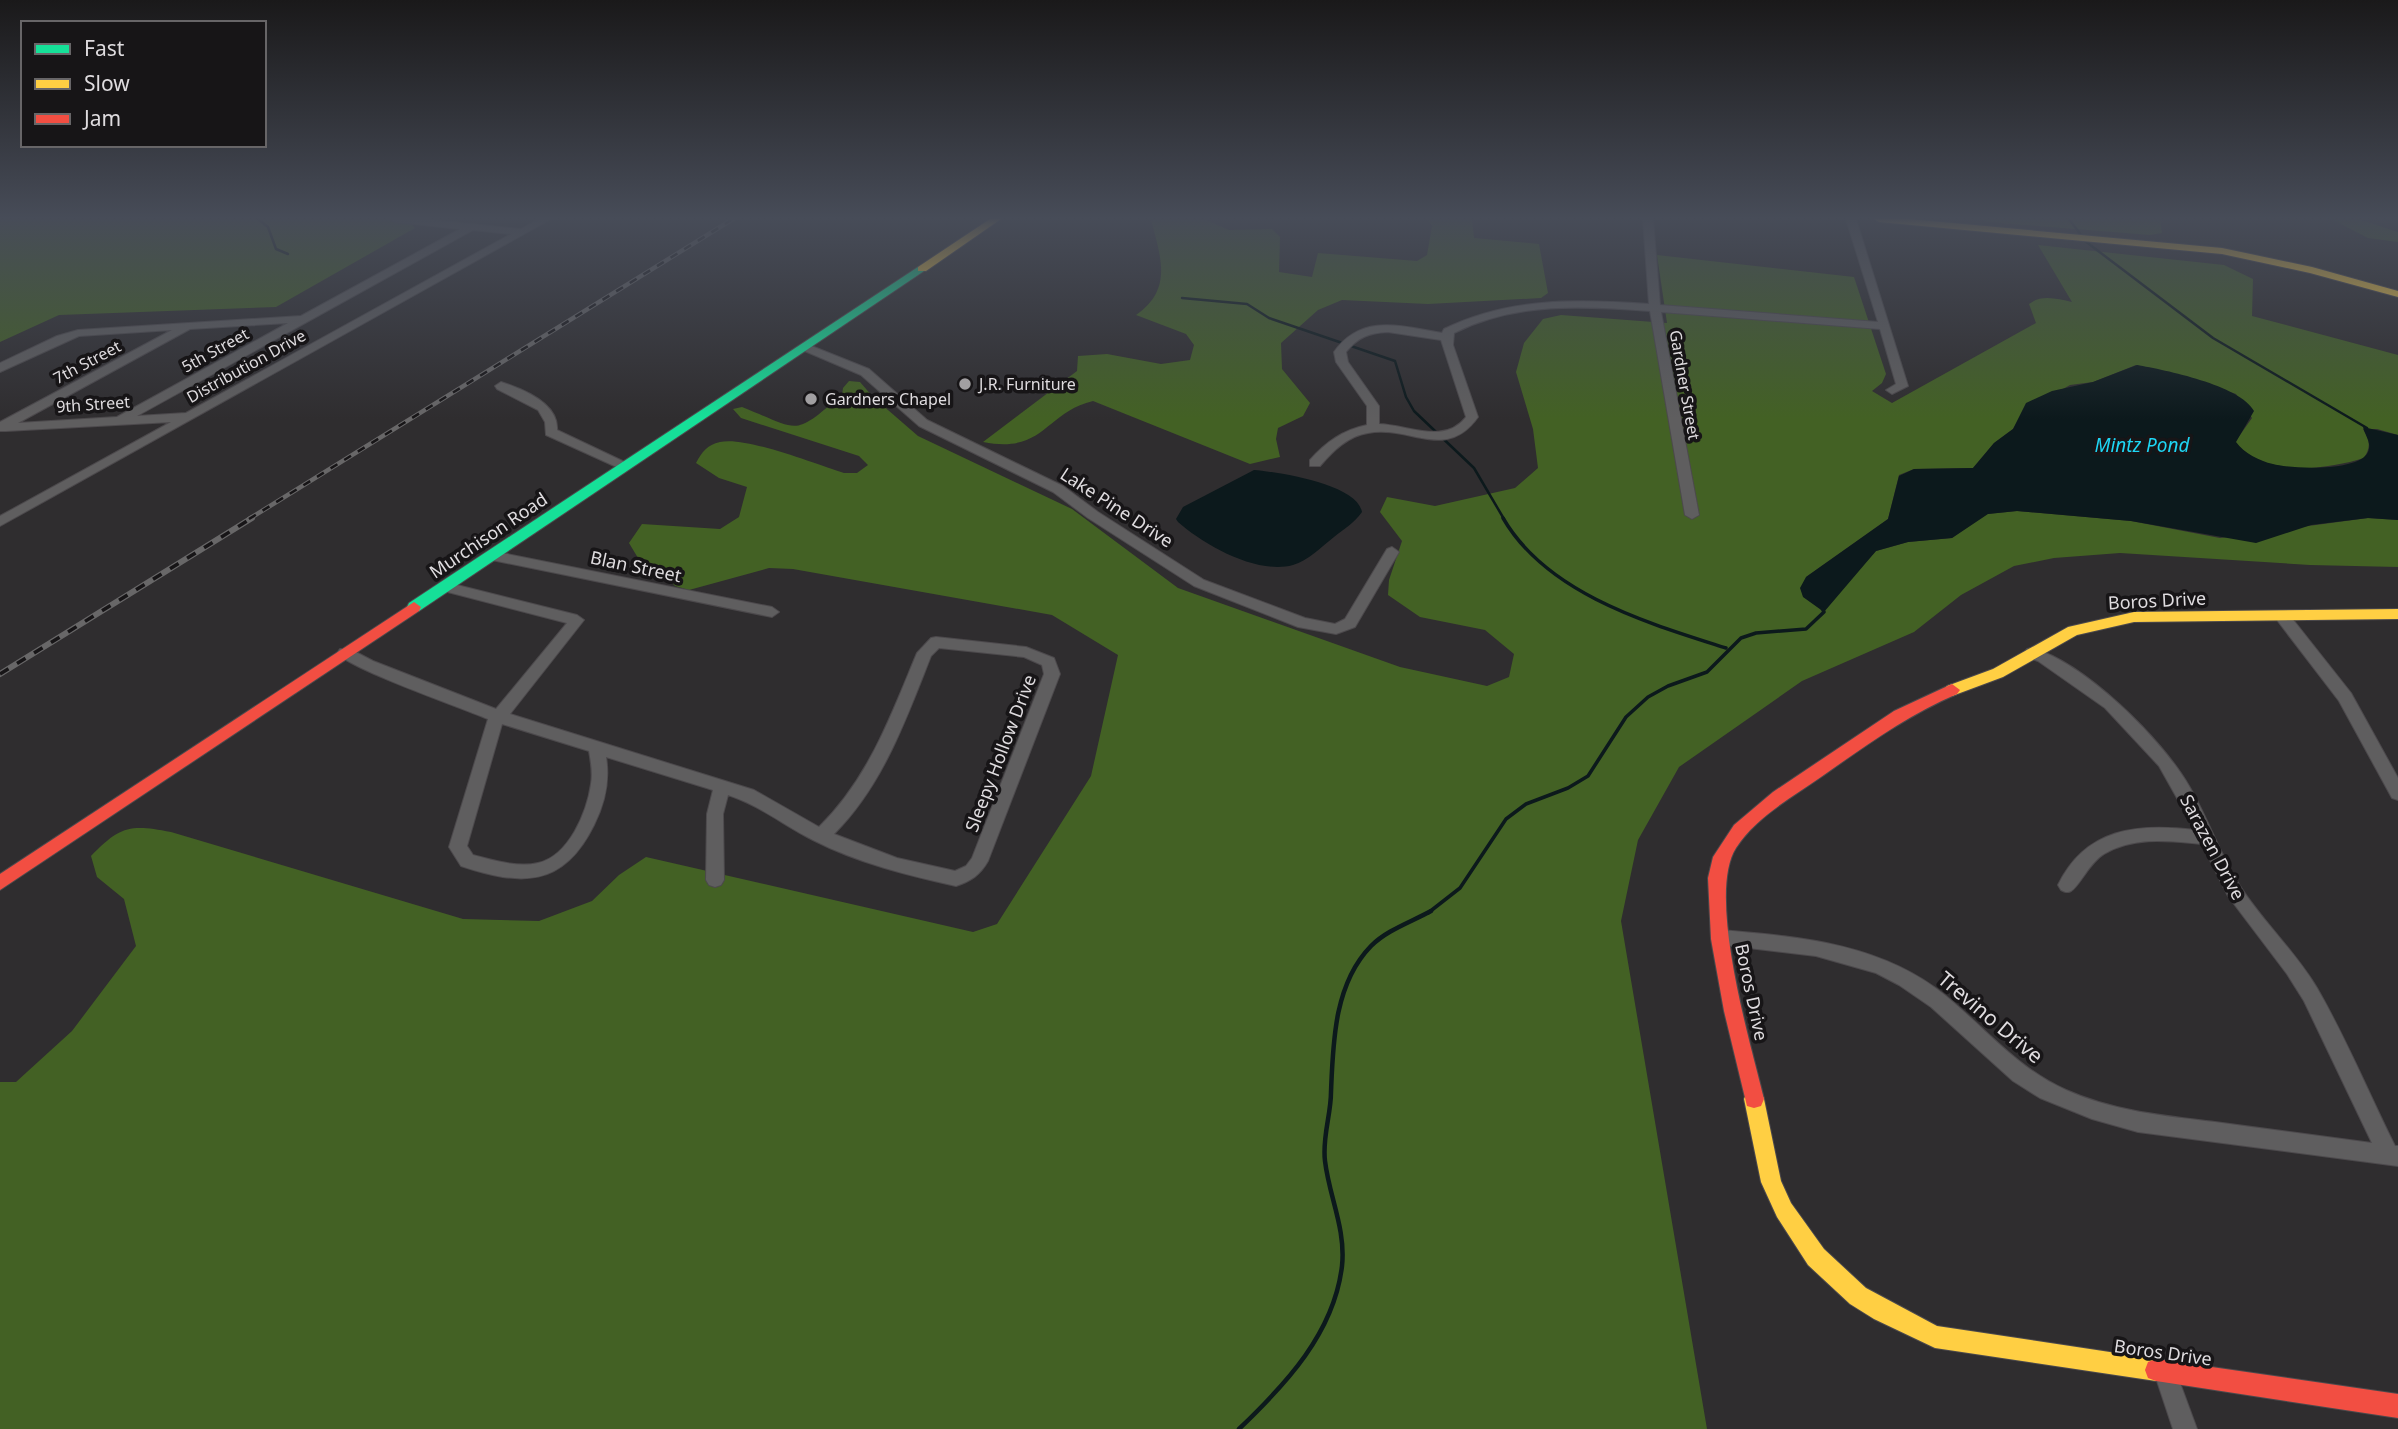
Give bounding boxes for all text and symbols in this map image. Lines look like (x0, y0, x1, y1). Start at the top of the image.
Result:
legend (21, 21, 266, 147)
text: Fast (84, 34, 125, 62)
text: Slow (84, 69, 130, 97)
text: Jam (82, 104, 121, 132)
street label: 5th Street (177, 322, 253, 377)
street label: Distribution Drive (183, 324, 309, 408)
street label: Gardner Street (1665, 328, 1706, 442)
street label: 7th Street (49, 335, 125, 389)
place label: J.R. Furniture (977, 373, 1076, 395)
marker: J.R. Furniture (957, 376, 973, 392)
place label: Gardners Chapel (825, 388, 951, 410)
street label: 9th Street (55, 390, 131, 418)
marker: Gardners Chapel (803, 391, 819, 407)
water label: Mintz Pond (2094, 432, 2191, 458)
street label: Lake Pine Drive (1056, 462, 1178, 552)
street label: Murchison Road (424, 487, 552, 583)
street label: Blan Street (588, 545, 684, 587)
street label: Boros Drive (2107, 585, 2207, 615)
street label: Sleepy Hollow Drive (959, 671, 1041, 835)
street label: Sarazen Drive (2175, 790, 2251, 904)
street label: Boros Drive (1730, 941, 1774, 1043)
street label: Trevino Drive (1932, 965, 2050, 1069)
street label: Boros Drive (2113, 1333, 2213, 1371)

